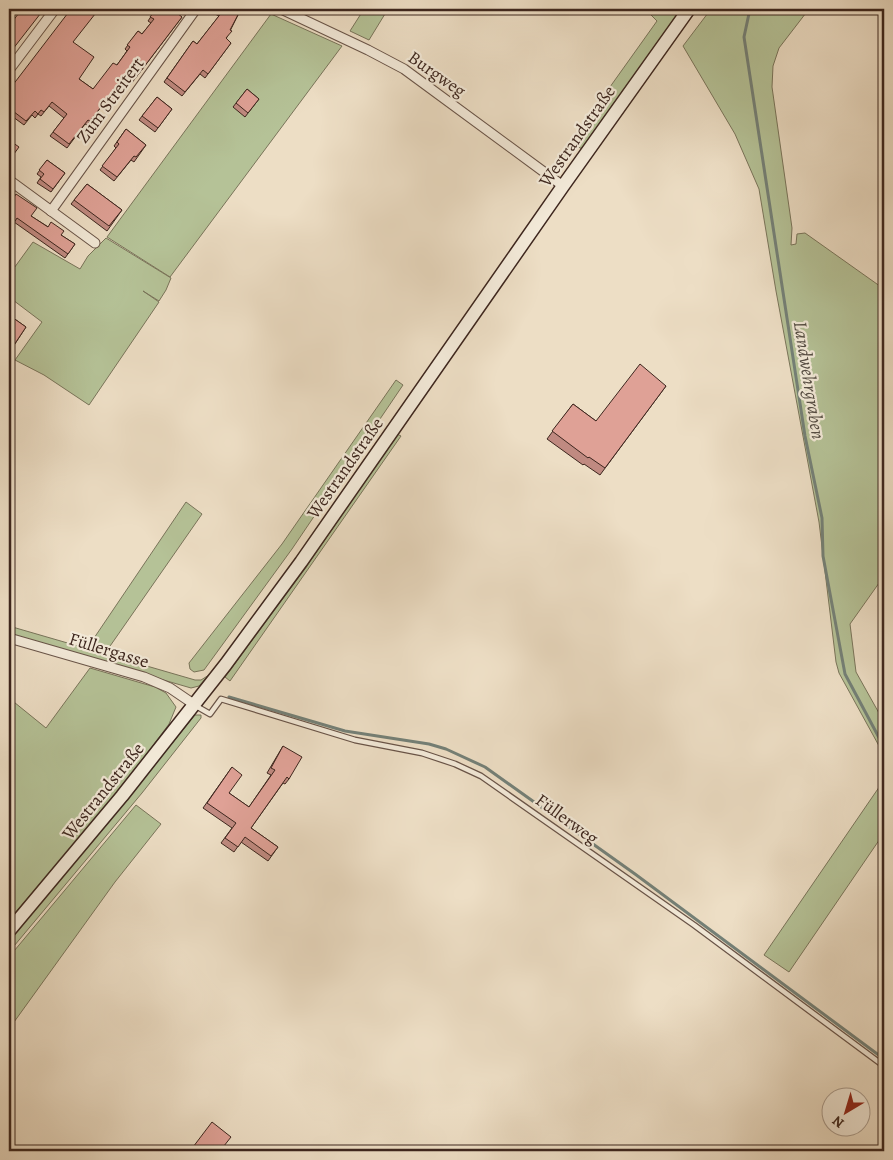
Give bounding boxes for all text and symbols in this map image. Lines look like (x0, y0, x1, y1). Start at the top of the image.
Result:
street label: Burgweg (403, 45, 471, 103)
street label: Zum Streitert (71, 52, 149, 148)
street label: Westrandstraße (533, 81, 621, 192)
water label: Landwehrgraben (787, 319, 831, 441)
street label: Westrandstraße (301, 413, 389, 524)
street label: Füllergasse (66, 626, 152, 674)
street label: Westrandstraße (56, 737, 150, 845)
street label: Füllerweg (531, 788, 603, 850)
north arrow (820, 1088, 870, 1138)
text: N (828, 1111, 848, 1132)

